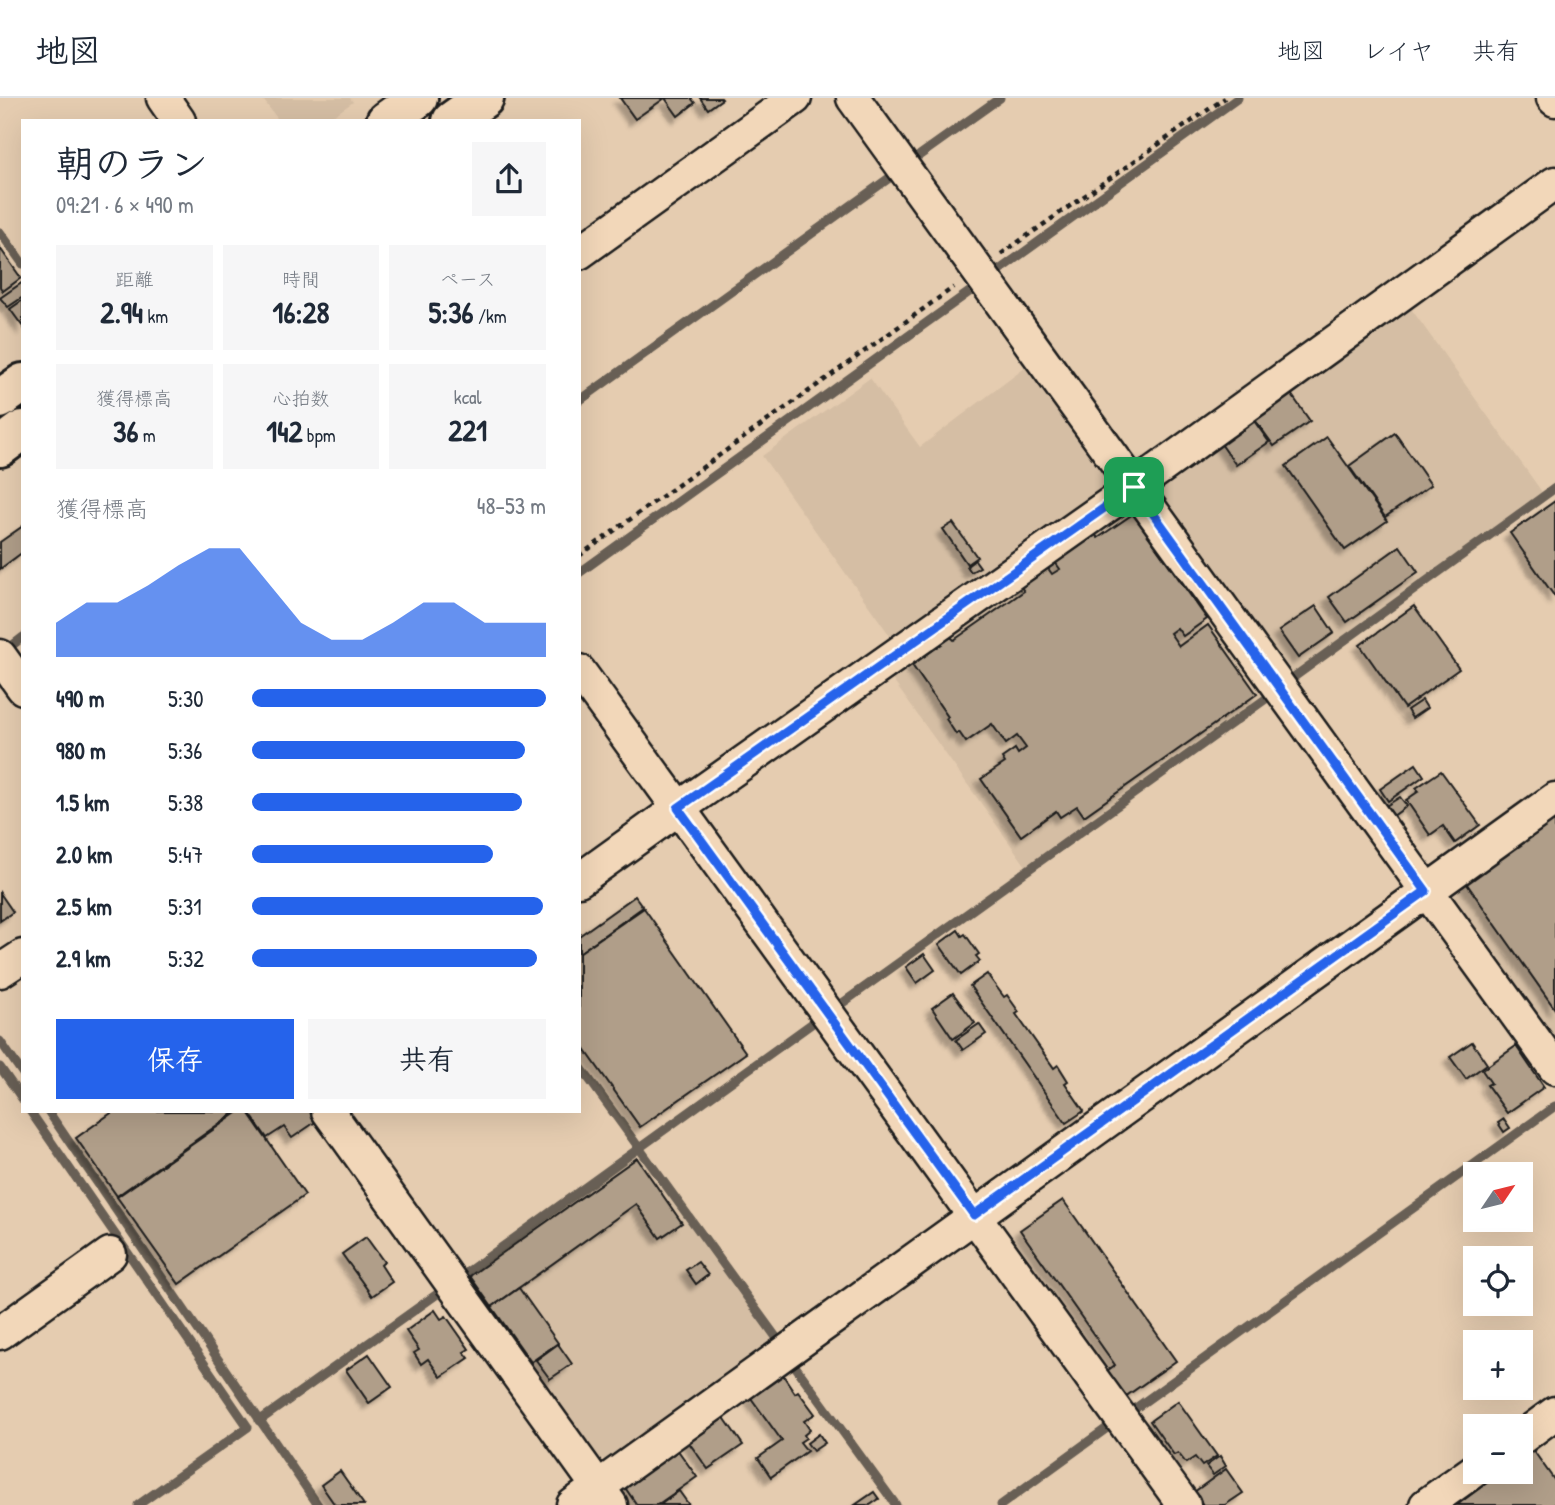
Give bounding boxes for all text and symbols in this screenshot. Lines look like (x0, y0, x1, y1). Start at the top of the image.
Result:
text: 地図 (35, 28, 101, 72)
text: 地図 (1277, 34, 1325, 66)
text: レイヤ (1363, 34, 1434, 66)
text: 共有 (1472, 34, 1520, 66)
text: 朝のラン (56, 137, 208, 189)
button: share (472, 142, 546, 216)
text: 09:21 · 6 × 490 m (56, 189, 194, 220)
text: 距離 (115, 266, 153, 292)
text: 時間 (282, 266, 320, 292)
text: ペース (440, 266, 496, 292)
text: 2.94 (100, 292, 143, 332)
text: 16:28 (273, 292, 329, 332)
text: 5:36 (429, 292, 474, 332)
text: km (143, 303, 168, 329)
text: /km (474, 303, 507, 329)
text: kcal (454, 384, 482, 410)
text: 獲得標高 (96, 385, 172, 411)
text: 心拍数 (272, 385, 330, 411)
text: 221 (448, 410, 487, 450)
text: 36 (113, 411, 138, 451)
text: 142 (266, 411, 302, 451)
text: m (138, 422, 156, 448)
text: bpm (302, 422, 336, 448)
pin (1104, 457, 1164, 517)
icon: arrive (1115, 468, 1153, 506)
text: 48–53 m (477, 490, 546, 521)
text: 獲得標高 (56, 493, 148, 524)
text: 490 m (56, 683, 104, 714)
text: 5:30 (168, 683, 204, 714)
text: 980 m (56, 735, 106, 766)
text: 5:36 (168, 735, 203, 766)
text: 1.5 km (56, 787, 109, 818)
text: 5:38 (168, 787, 203, 818)
text: 2.0 km (56, 839, 112, 870)
text: 5:47 (168, 839, 203, 870)
text: 2.5 km (56, 891, 112, 922)
text: 5:31 (168, 891, 202, 922)
text: 2.9 km (56, 943, 111, 974)
text: 5:32 (168, 943, 204, 974)
button: 保存 (56, 1019, 294, 1099)
button: 共有 (308, 1019, 546, 1099)
north arrow (1463, 1162, 1533, 1232)
map controls (1463, 1162, 1533, 1484)
button: locate (1463, 1246, 1533, 1316)
button: + (1463, 1330, 1533, 1400)
button: − (1463, 1414, 1533, 1484)

